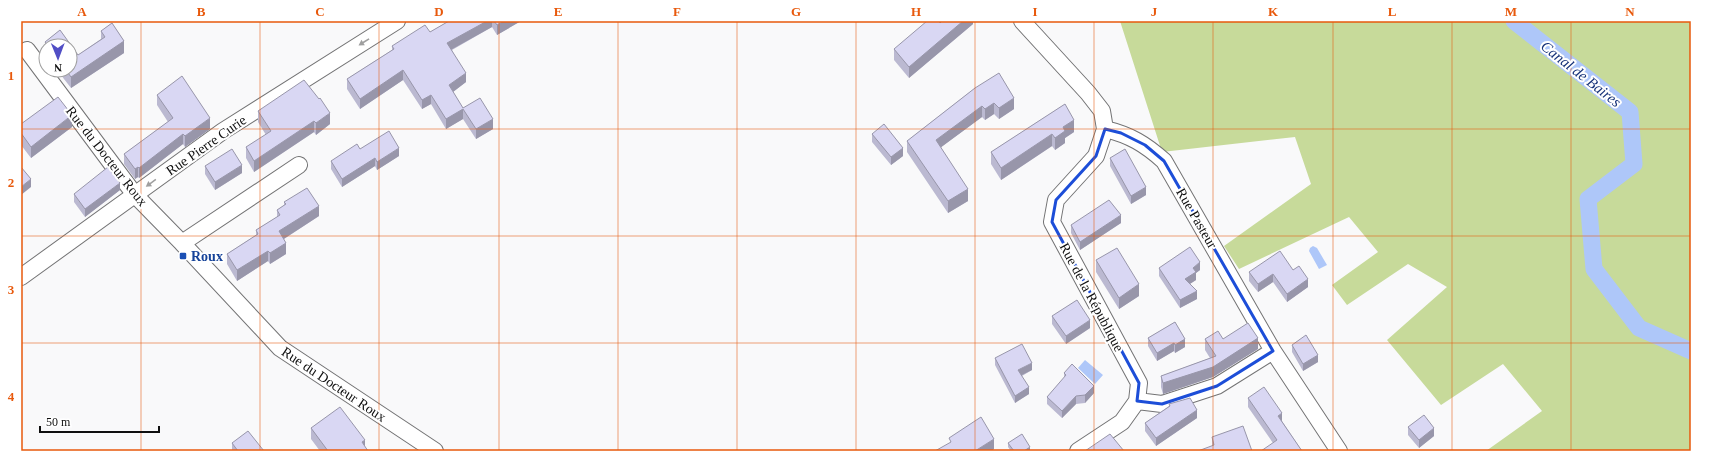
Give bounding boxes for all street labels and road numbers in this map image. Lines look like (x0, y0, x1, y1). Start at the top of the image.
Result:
street label: Rue du Docteur Roux (63, 103, 150, 209)
street label: Rue Pierre Curie (163, 112, 249, 179)
street label: Rue Pasteur (1173, 185, 1220, 251)
street label: Rue de la République (1057, 240, 1127, 354)
street label: Rue du Docteur Roux (279, 344, 389, 425)

